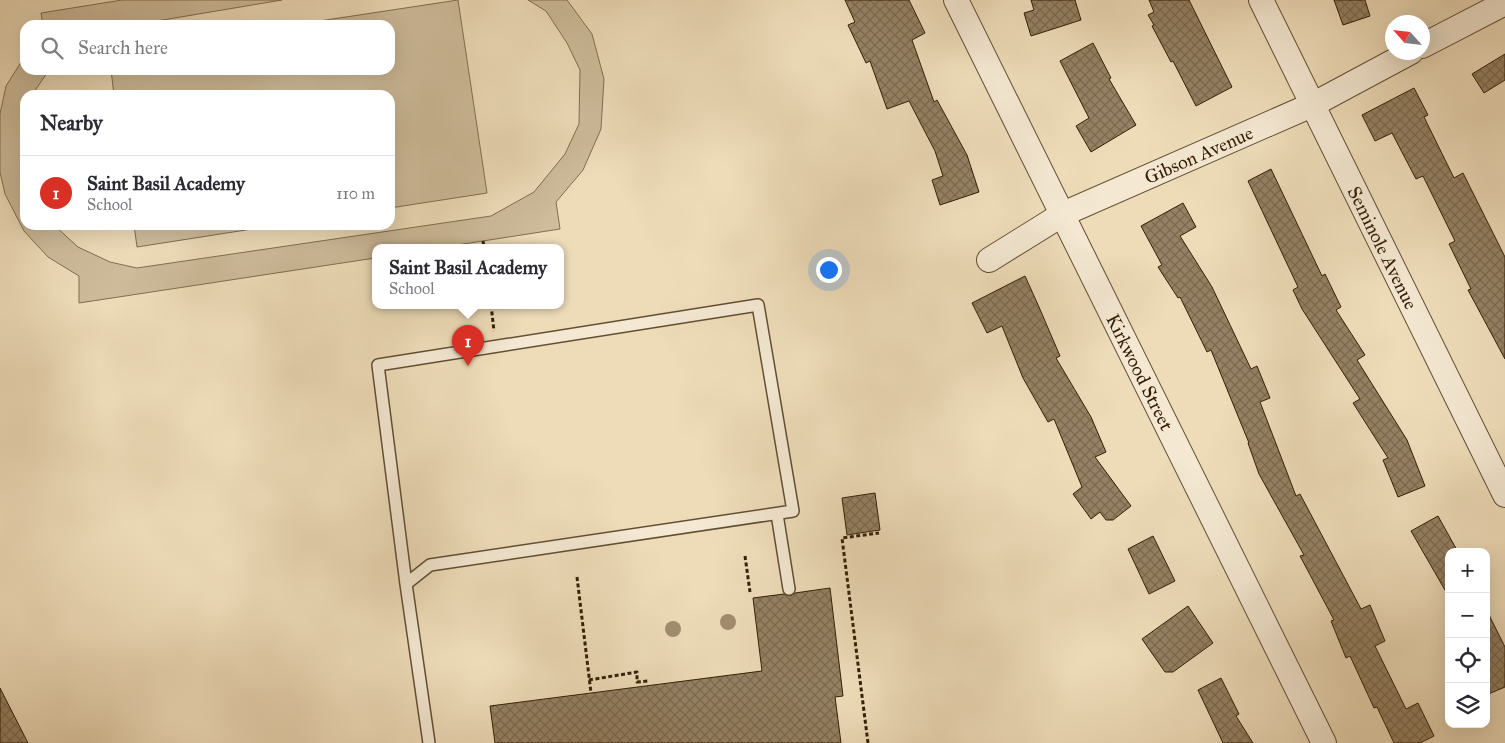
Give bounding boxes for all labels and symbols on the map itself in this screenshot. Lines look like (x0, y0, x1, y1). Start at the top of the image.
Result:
north arrow (1385, 15, 1430, 60)
street label: Gibson Avenue (1141, 121, 1256, 189)
street label: Seminole Avenue (1343, 182, 1423, 313)
your location (816, 257, 842, 283)
street label: Kirkwood Street (1102, 310, 1179, 434)
pin: 1 (452, 325, 484, 366)

